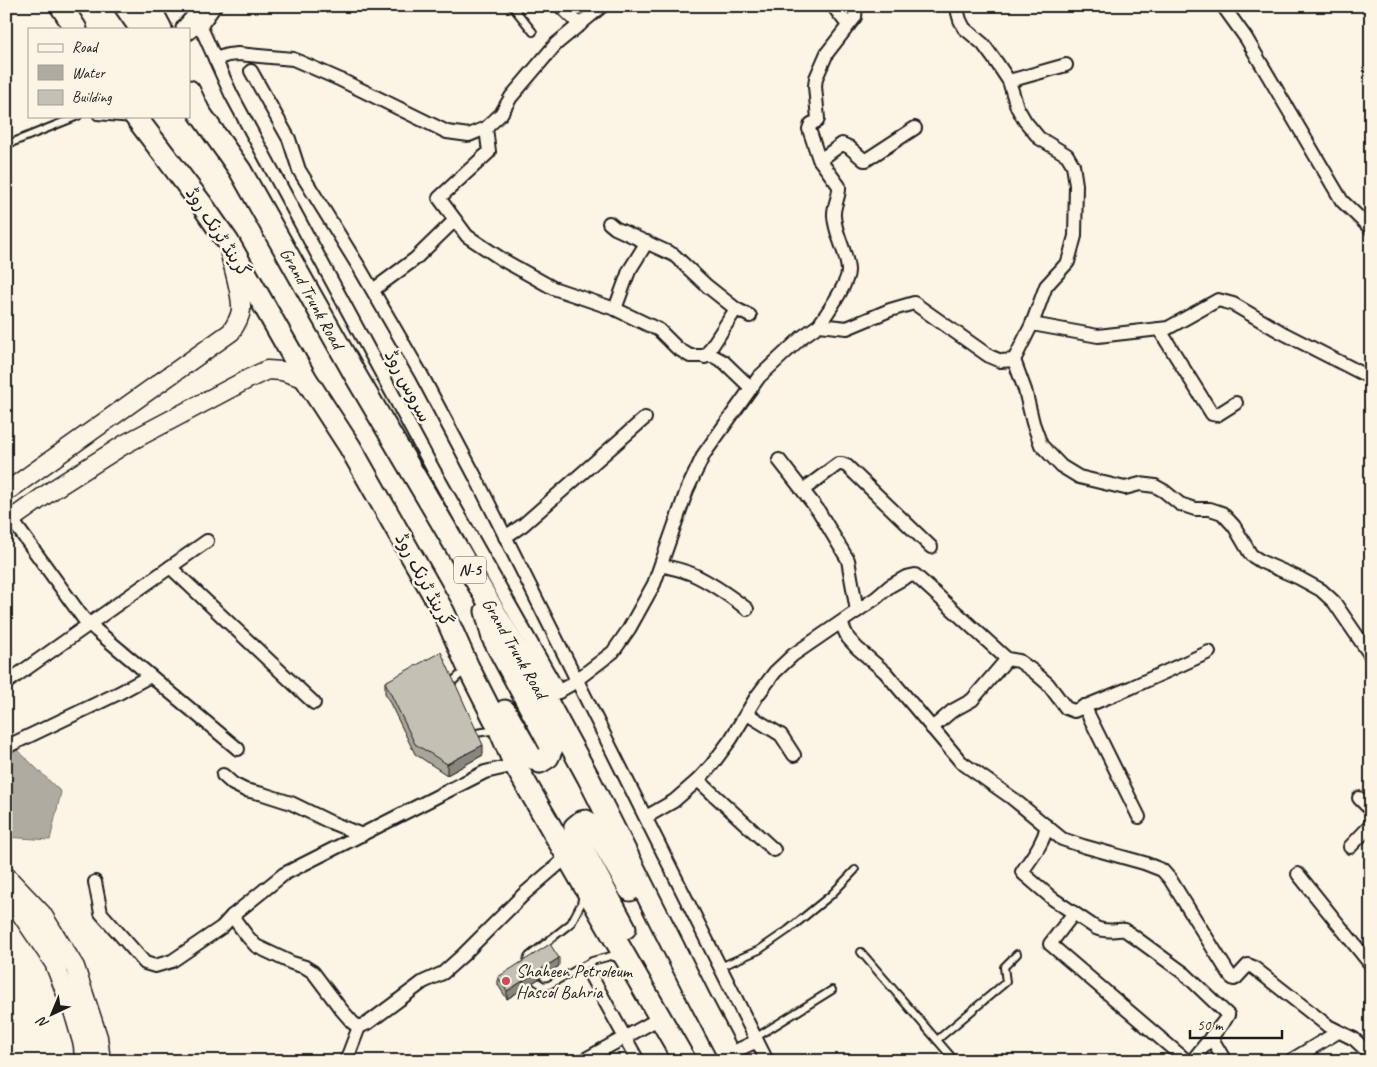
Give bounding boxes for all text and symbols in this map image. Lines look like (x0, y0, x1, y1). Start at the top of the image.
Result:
legend (28, 28, 190, 118)
text: Road (72, 38, 99, 57)
text: Water (72, 64, 106, 83)
text: Building (72, 88, 112, 107)
street label: گرینڈ ٹرنک روڈ (181, 183, 255, 281)
street label: Grand Trunk Road (275, 244, 350, 355)
street label: سروس روڈ (380, 346, 436, 426)
street label: گرینڈ ٹرنک روڈ (390, 530, 458, 631)
road number: N-5 (454, 556, 486, 584)
street label: Grand Trunk Road (477, 594, 554, 705)
place label: Shaheen Petroleum Hascol Bahria (516, 960, 634, 1003)
marker: Shaheen Petroleum Hascol Bahria (500, 975, 512, 987)
north arrow (28, 990, 78, 1040)
scale bar (1190, 1007, 1282, 1039)
text: N (33, 1012, 52, 1032)
text: 50 m (1197, 1016, 1224, 1035)

